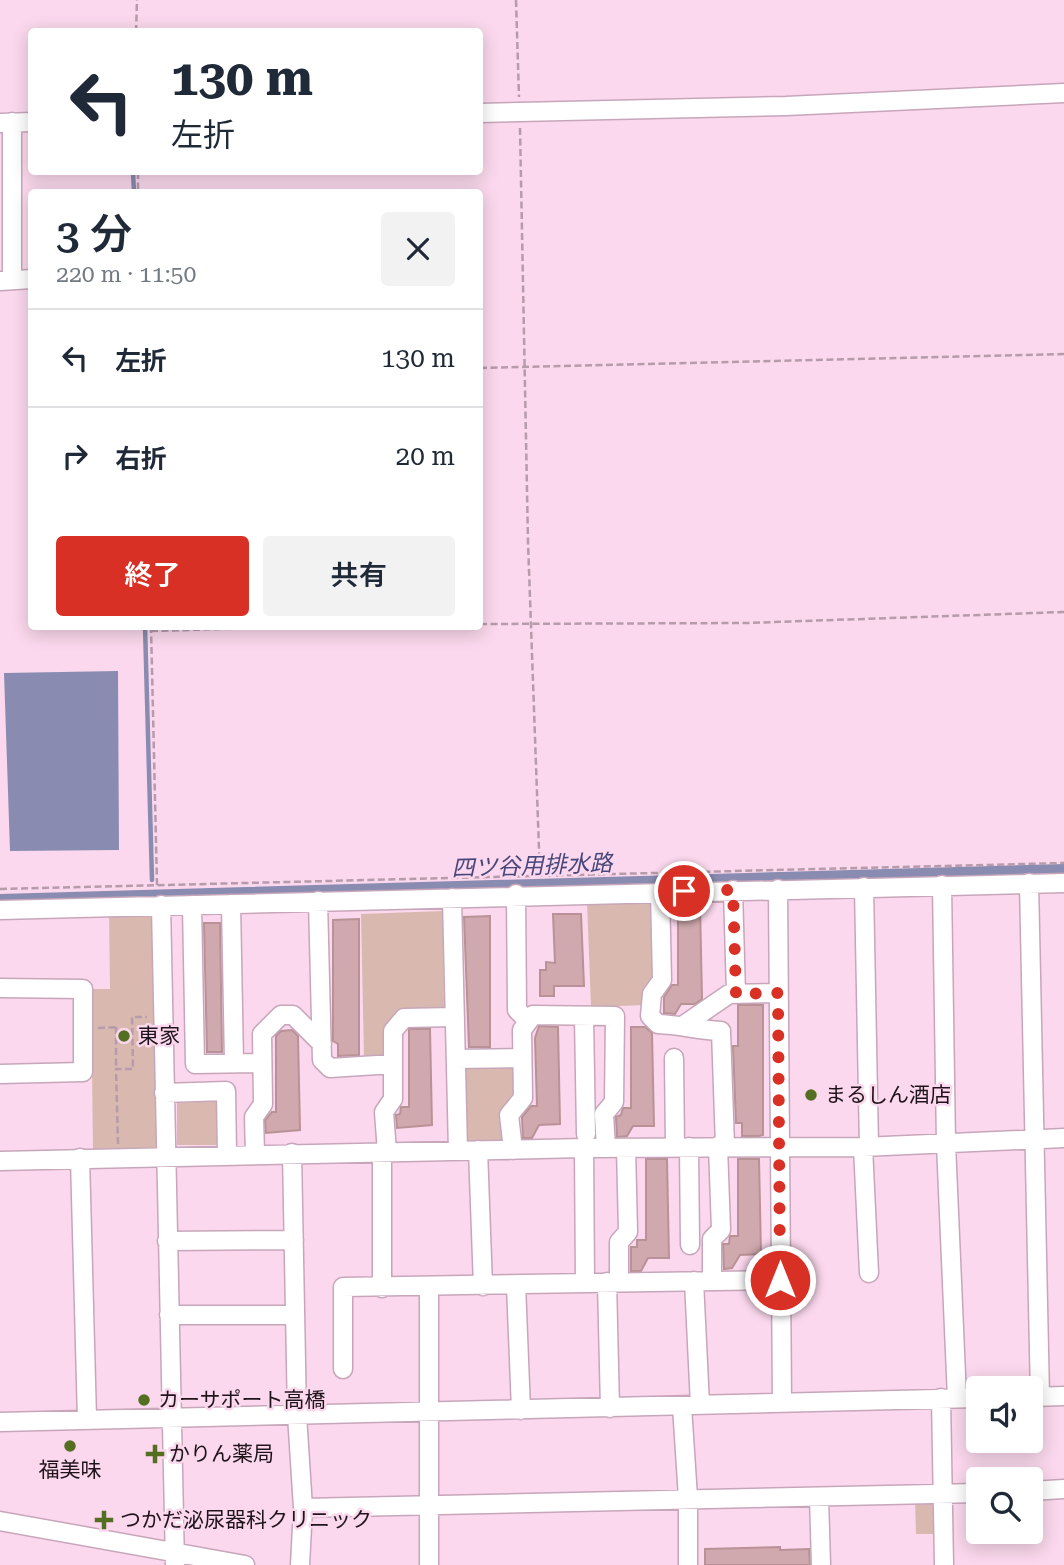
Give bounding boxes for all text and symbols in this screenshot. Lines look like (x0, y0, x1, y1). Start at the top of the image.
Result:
text: 130 m (171, 50, 313, 107)
icon: left (56, 56, 147, 147)
text: 左折 (171, 116, 235, 154)
text: 3 分 (56, 210, 132, 259)
button: close (381, 212, 455, 286)
text: 220 m · 11:50 (56, 261, 196, 288)
icon: left (56, 339, 94, 377)
text: 130 m (381, 343, 455, 373)
text: 左折 (115, 346, 167, 376)
icon: right (56, 437, 94, 475)
text: 20 m (396, 441, 455, 471)
text: 右折 (115, 444, 167, 474)
button: 終了 (56, 536, 249, 616)
button: 共有 (263, 536, 455, 616)
water label: 四ツ谷用排水路 (451, 850, 615, 882)
pin (654, 861, 714, 921)
icon: arrive (665, 872, 703, 910)
place label: 東家 (138, 1024, 180, 1048)
marker: 東家 (116, 1028, 132, 1044)
place label: まるしん酒店 (825, 1083, 951, 1107)
marker: まるしん酒店 (803, 1087, 819, 1103)
position arrow (743, 1243, 817, 1317)
map controls (966, 1376, 1043, 1544)
button: sound (966, 1376, 1043, 1453)
place label: カーサポート高橋 (158, 1388, 326, 1412)
marker: カーサポート高橋 (136, 1392, 152, 1408)
marker: 福美味 (62, 1438, 78, 1454)
place label: かりん薬局 (169, 1442, 274, 1466)
marker: かりん薬局 (147, 1446, 163, 1462)
place label: 福美味 (39, 1458, 102, 1482)
button: search (966, 1467, 1043, 1544)
place label: つかだ泌尿器科クリニック (120, 1508, 372, 1532)
marker: つかだ泌尿器科クリニック (94, 1510, 114, 1530)

